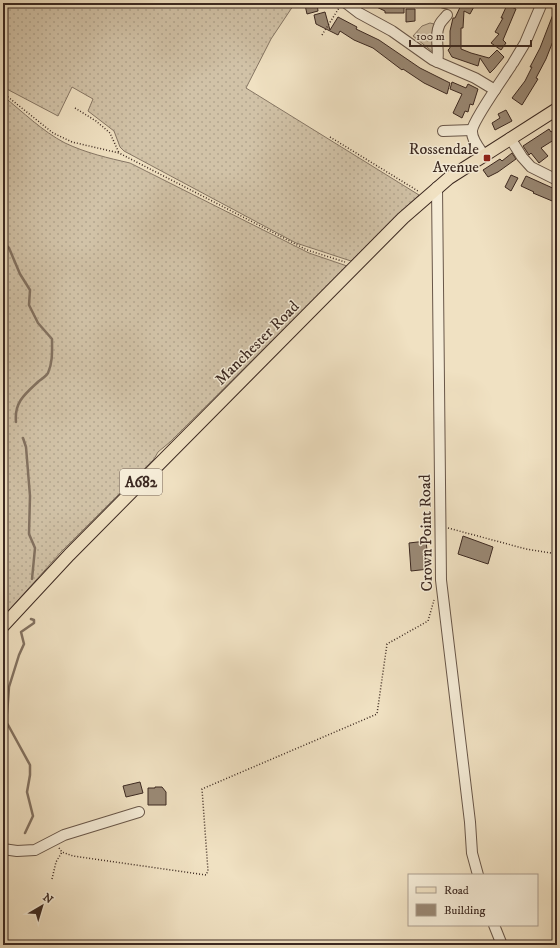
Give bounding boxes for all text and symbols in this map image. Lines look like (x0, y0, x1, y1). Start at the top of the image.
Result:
scale bar (410, 22, 531, 48)
text: 100 m (416, 29, 445, 44)
place label: Rossendale Avenue (409, 139, 479, 177)
marker: Rossendale Avenue (482, 153, 492, 163)
street label: Manchester Road (211, 297, 303, 389)
road number: A682 (120, 469, 162, 495)
street label: Crown Point Road (415, 474, 437, 592)
legend (408, 874, 538, 926)
text: Road (444, 883, 469, 898)
north arrow (22, 886, 62, 926)
text: N (40, 891, 55, 907)
text: Building (444, 903, 485, 918)

